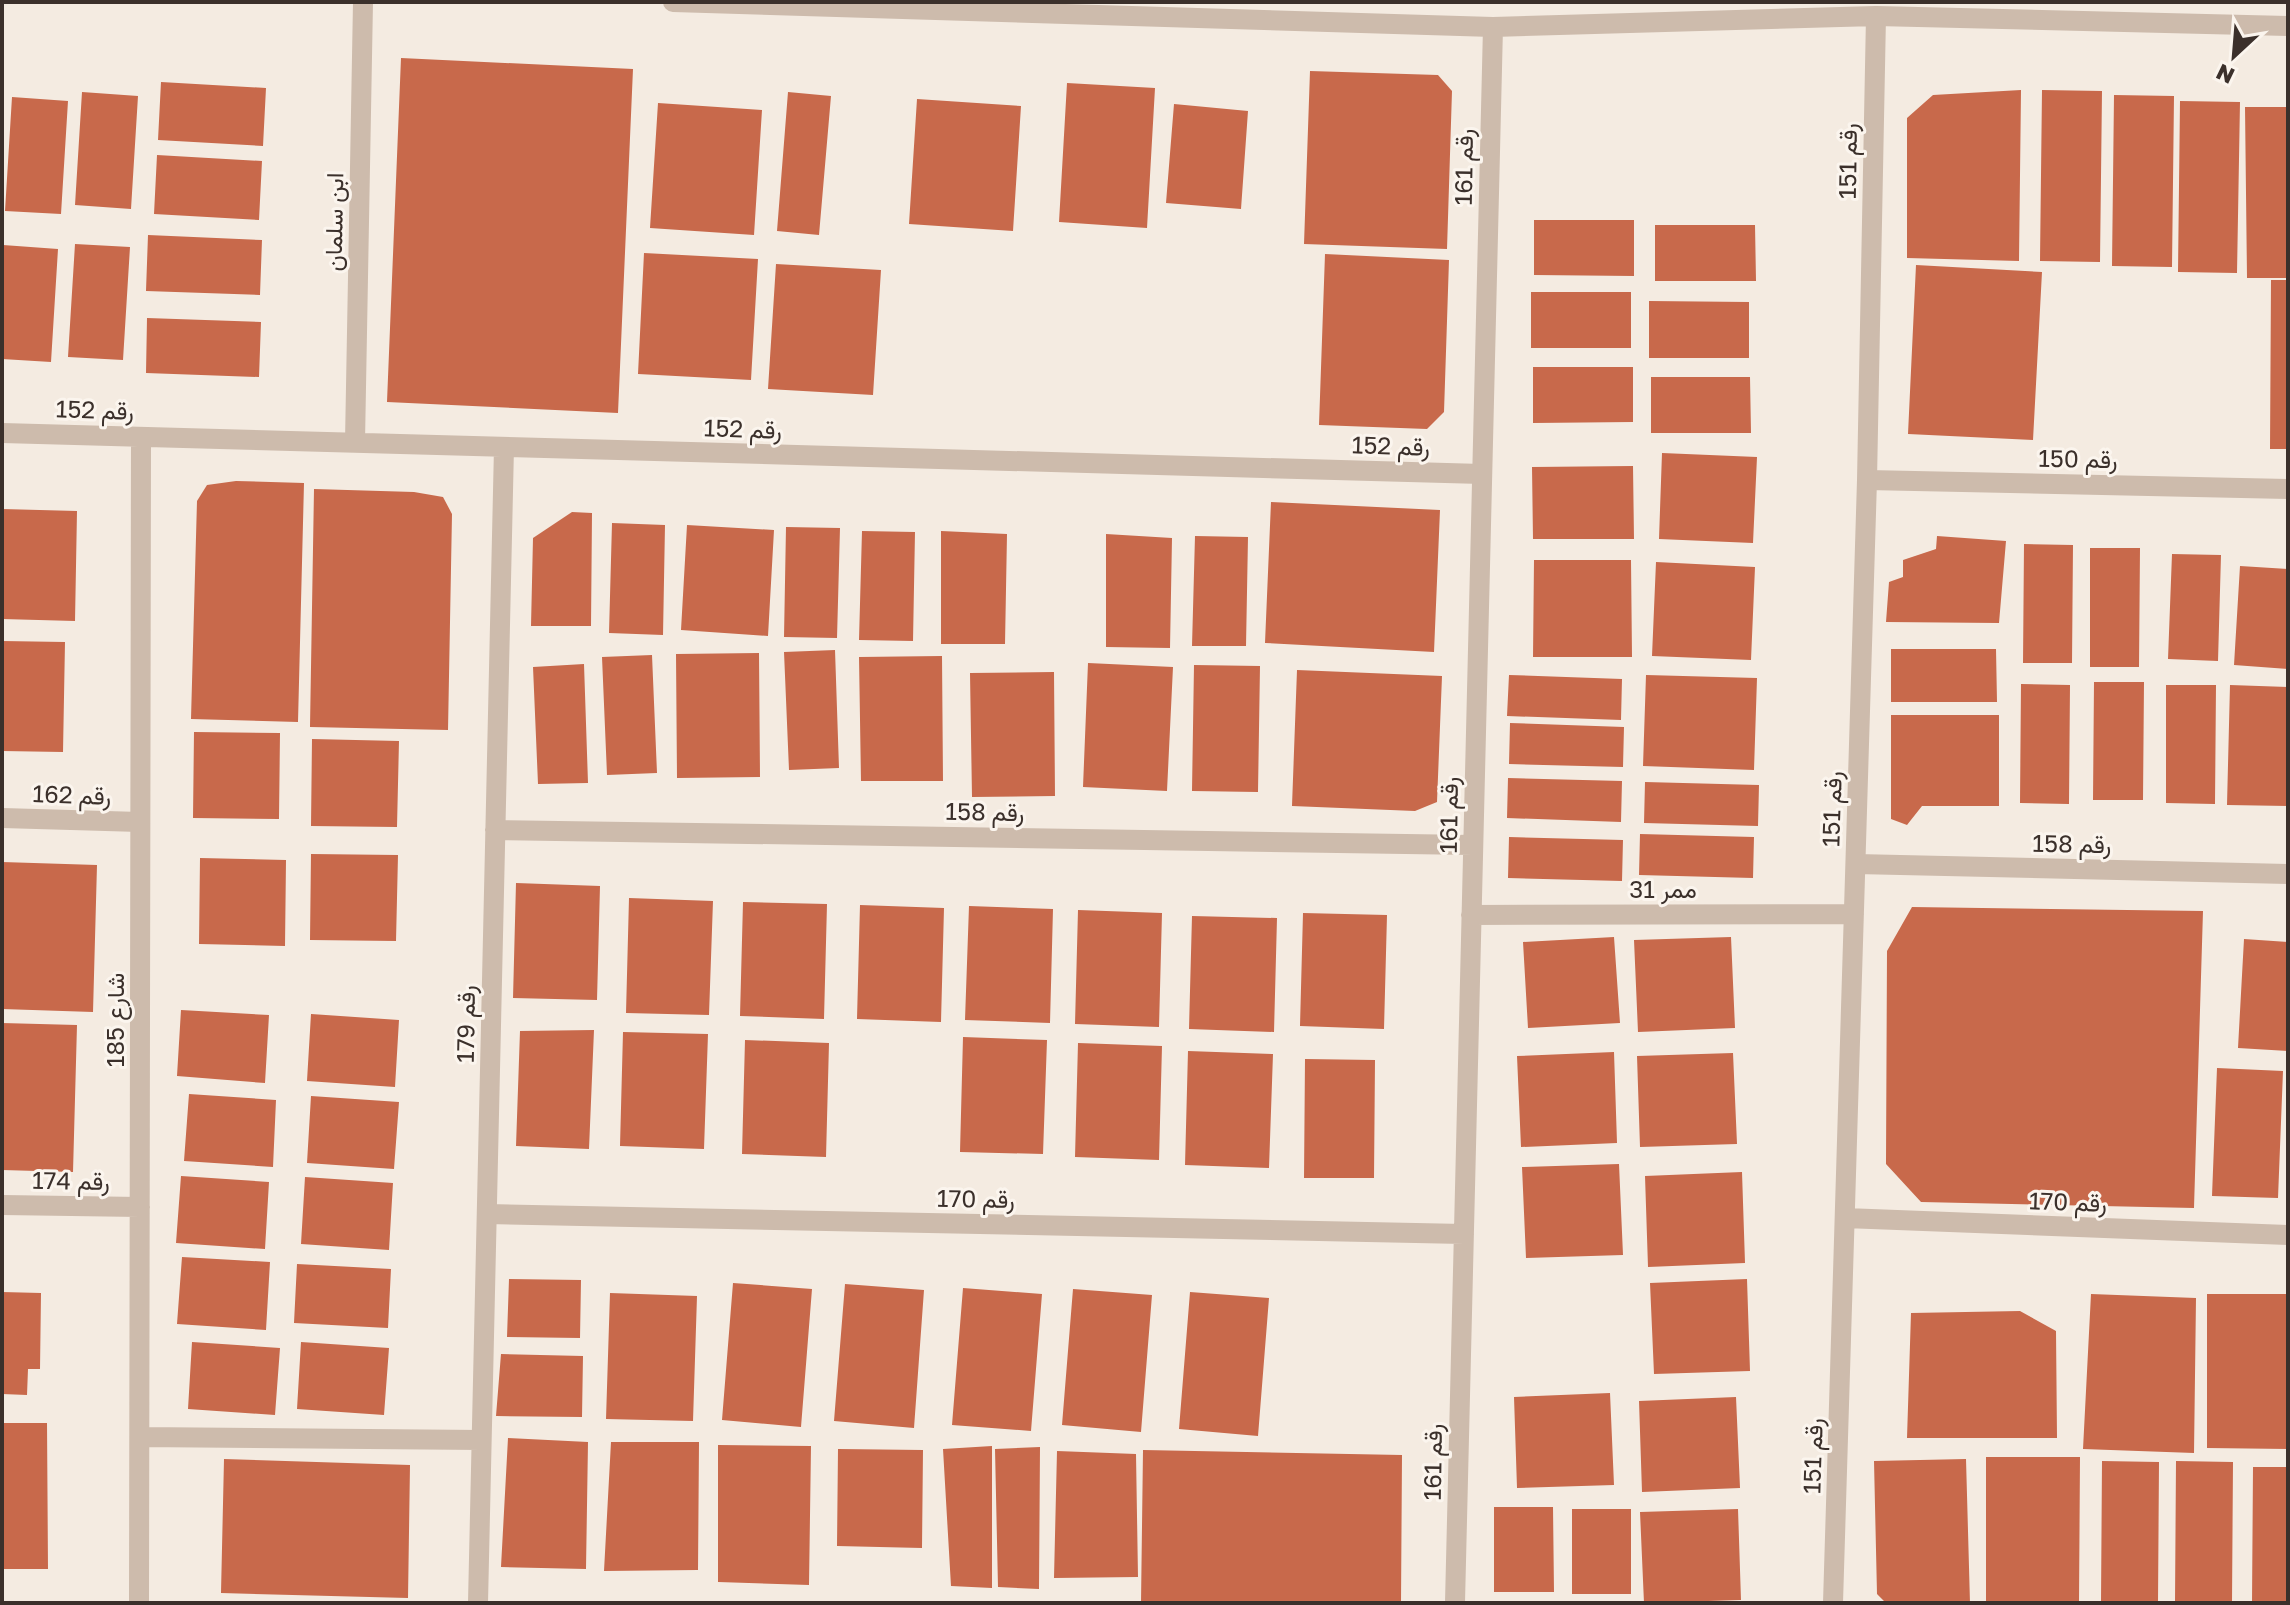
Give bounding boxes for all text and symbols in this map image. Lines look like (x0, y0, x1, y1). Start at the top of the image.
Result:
north arrow (2194, 16, 2274, 96)
text: N (2212, 59, 2238, 90)
street label: رقم 151 (1832, 123, 1865, 199)
street label: رقم 161 (1448, 128, 1481, 206)
street label: ابن سلمان (318, 172, 349, 272)
street label: رقم 152 (55, 393, 135, 428)
street label: رقم 152 (703, 412, 783, 447)
street label: رقم 152 (1351, 429, 1431, 464)
street label: رقم 150 (2038, 443, 2118, 476)
street label: رقم 151 (1815, 771, 1850, 848)
street label: رقم 161 (1433, 776, 1466, 854)
street label: رقم 162 (32, 778, 112, 813)
street label: رقم 158 (945, 796, 1025, 829)
street label: رقم 158 (2032, 828, 2112, 861)
street label: ممر 31 (1629, 874, 1697, 905)
street label: شارع 185 (100, 973, 132, 1067)
street label: رقم 179 (450, 985, 483, 1063)
street label: رقم 174 (32, 1165, 110, 1198)
street label: رقم 170 (937, 1183, 1015, 1216)
street label: رقم 170 (2028, 1185, 2107, 1220)
street label: رقم 151 (1796, 1418, 1831, 1495)
street label: رقم 161 (1417, 1423, 1450, 1501)

